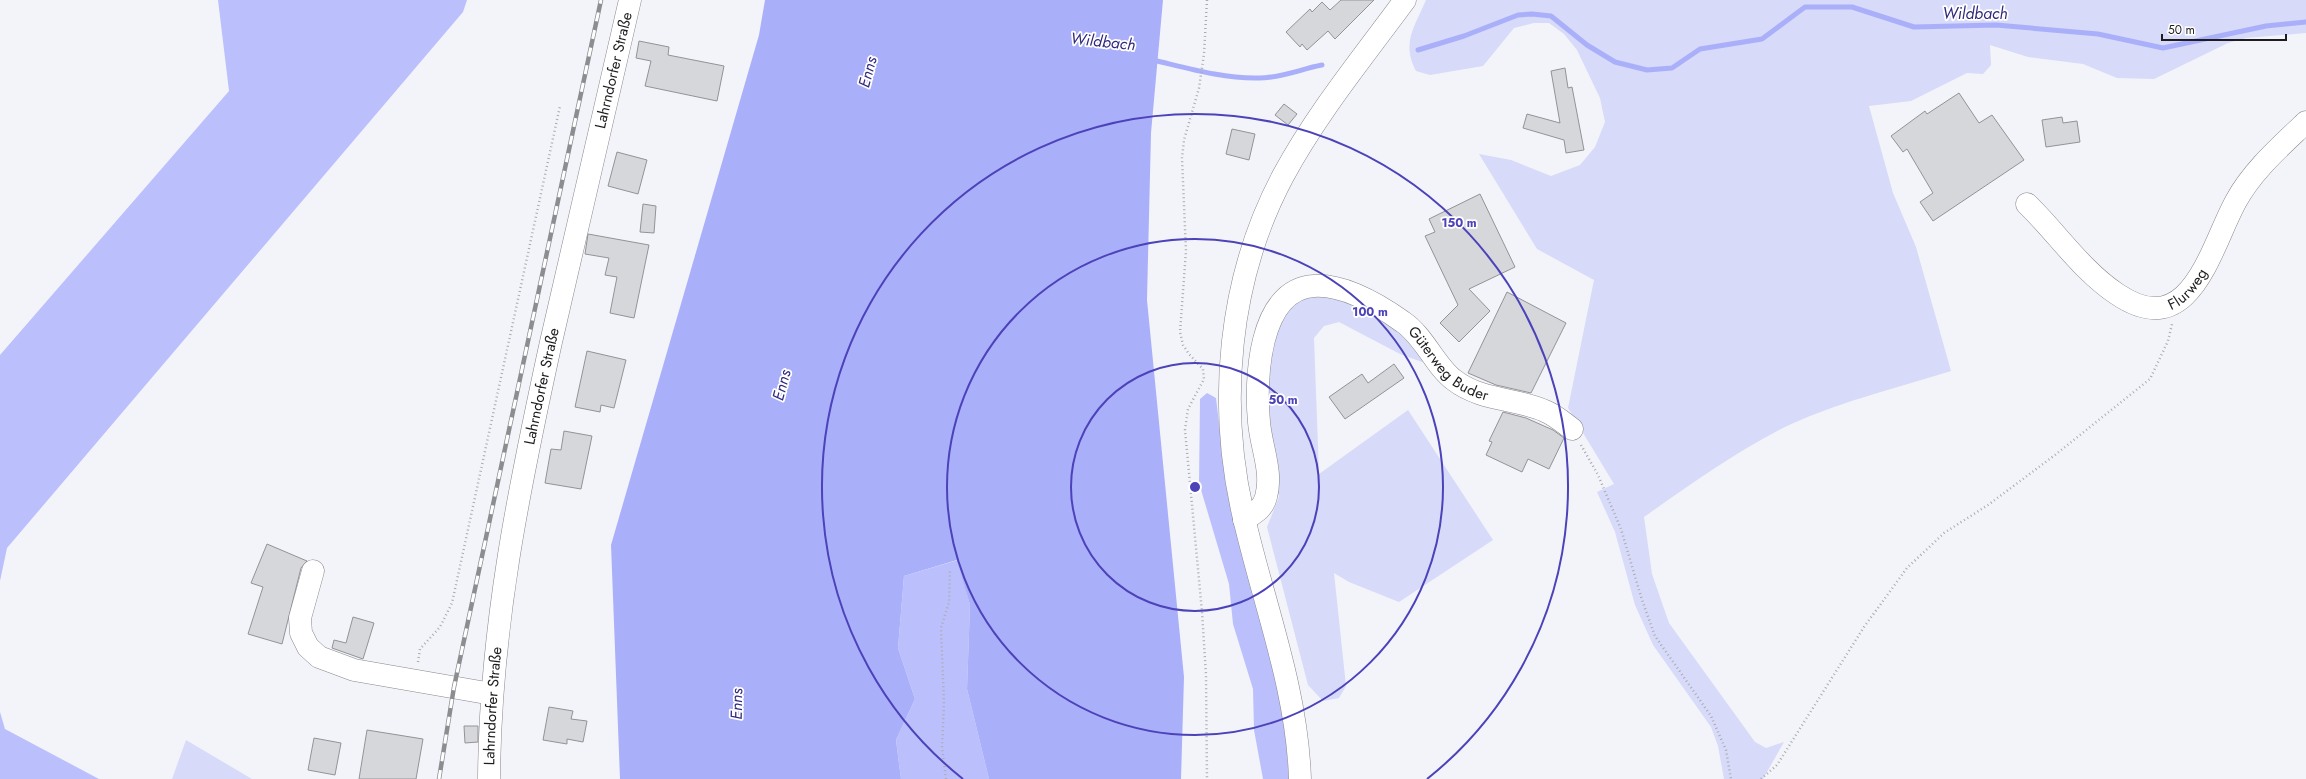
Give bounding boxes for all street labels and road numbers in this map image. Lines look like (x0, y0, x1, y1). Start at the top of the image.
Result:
street label: Lahrndorfer Straße (589, 10, 638, 131)
street label: Flurweg (2164, 264, 2213, 316)
street label: Güterweg Buder (1403, 321, 1492, 407)
street label: Lahrndorfer Straße (518, 325, 565, 447)
street label: Lahrndorfer Straße (478, 645, 508, 766)

